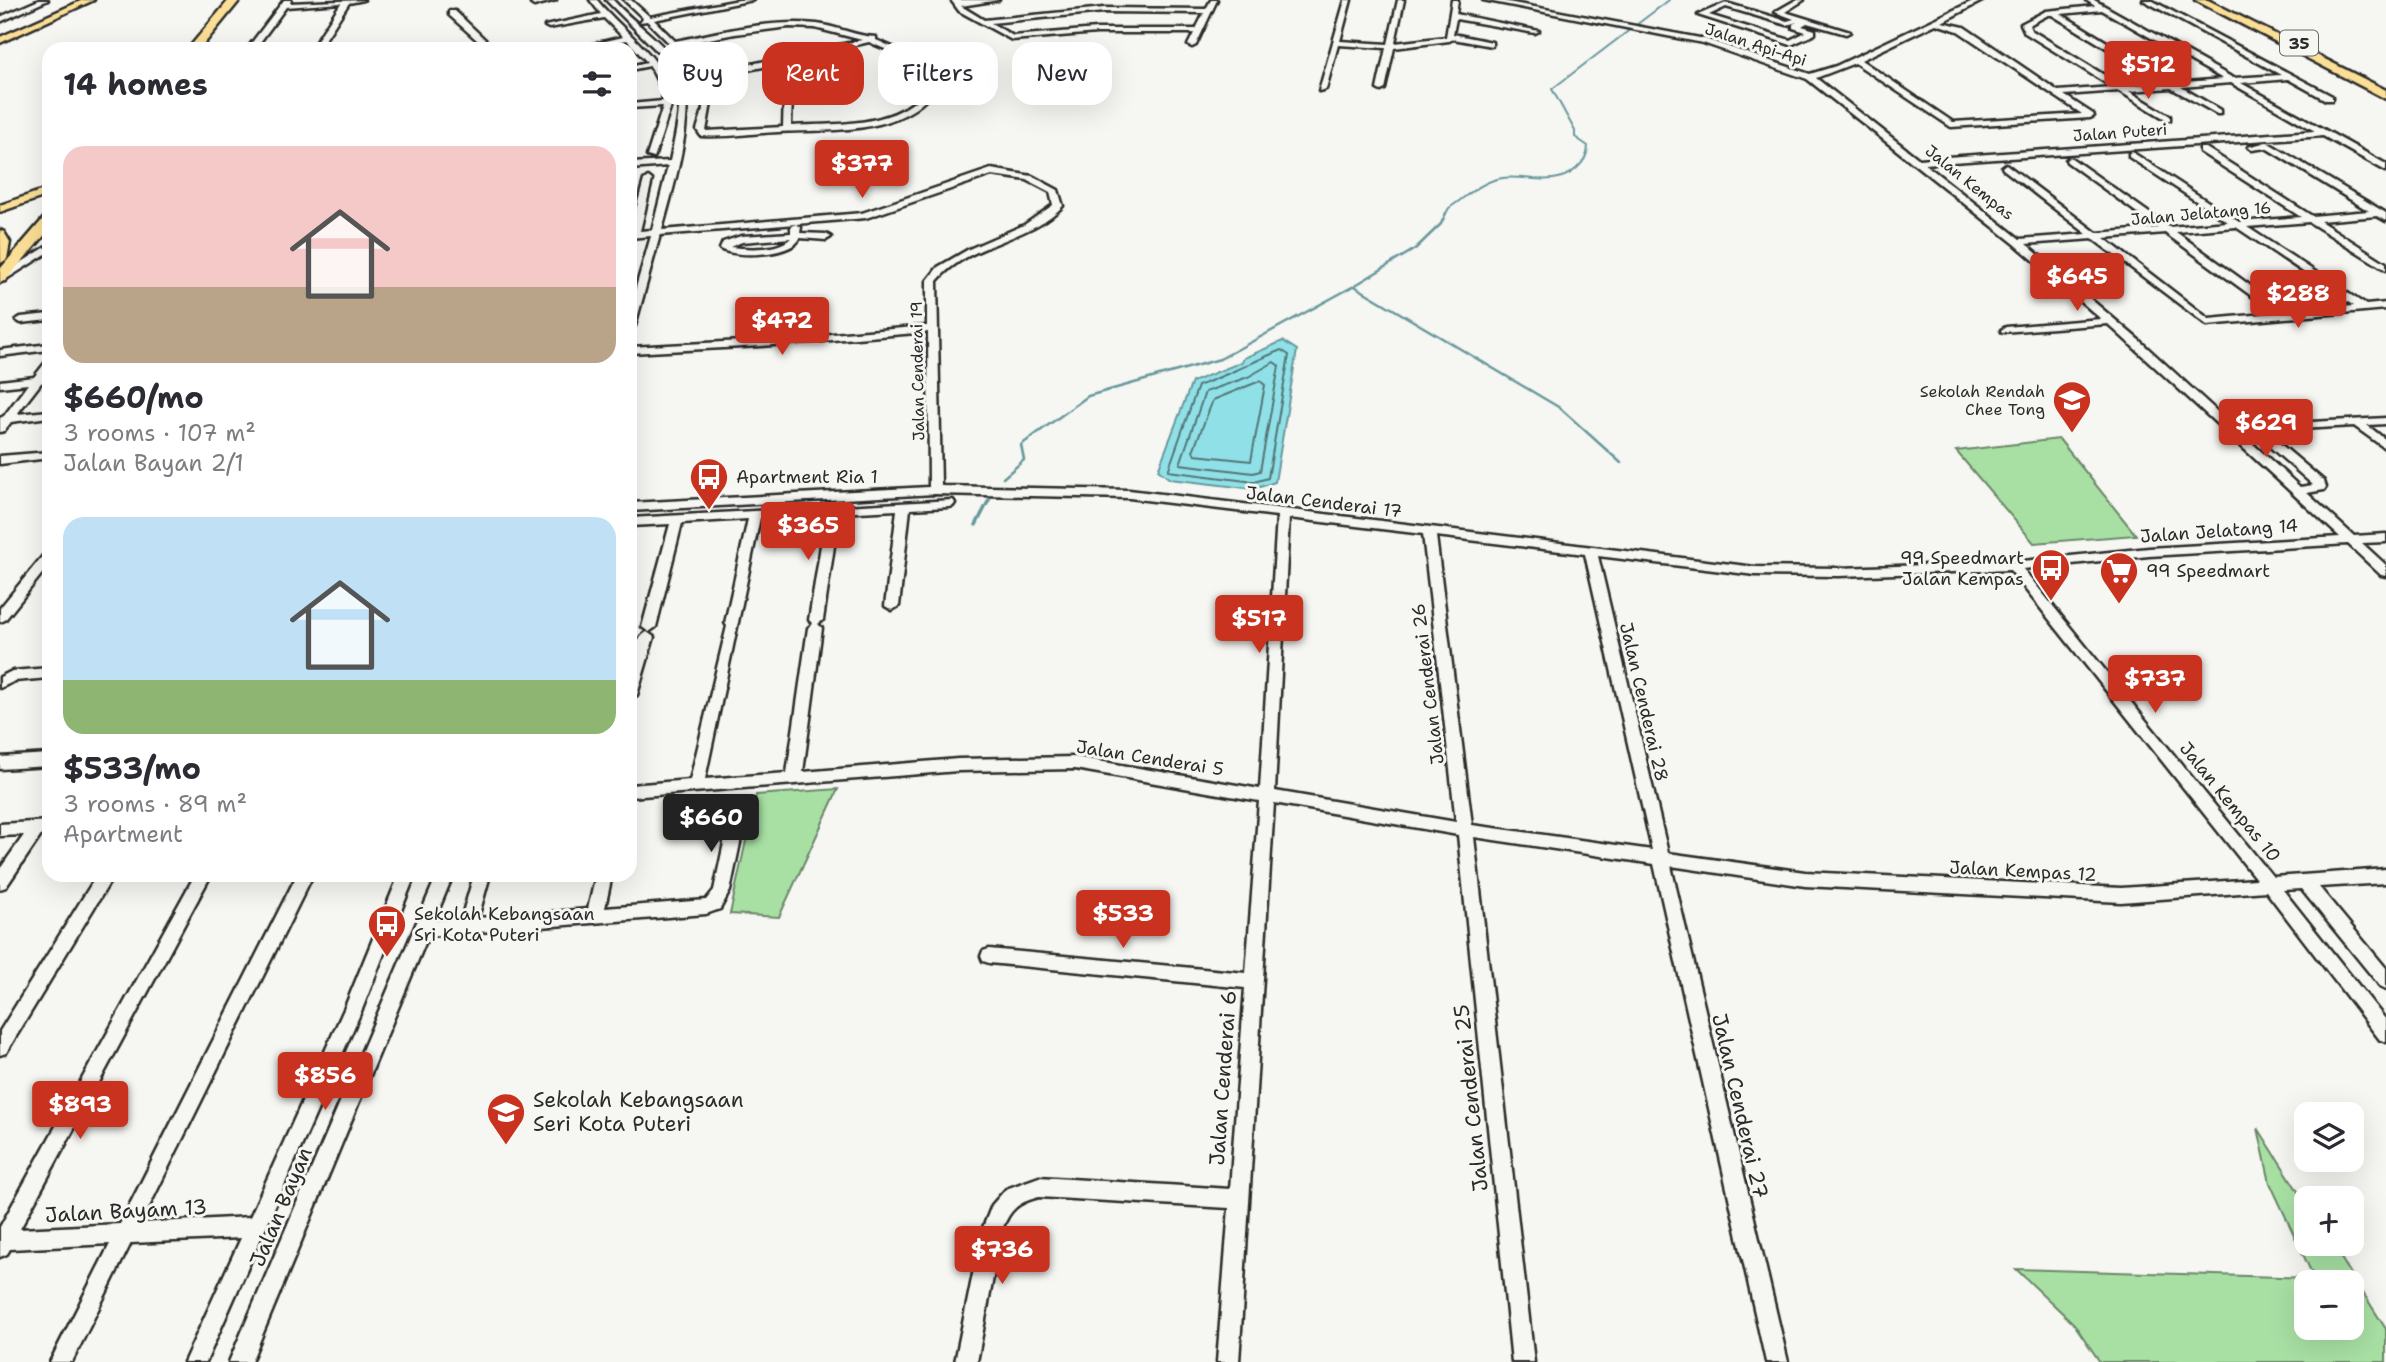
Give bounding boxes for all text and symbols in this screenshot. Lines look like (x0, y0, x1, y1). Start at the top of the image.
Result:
street label: Jalan Api-Api (1702, 18, 1809, 71)
road number: 35 (2280, 31, 2318, 56)
chip: Buy (658, 42, 748, 105)
chip: Rent (762, 42, 864, 105)
chip: Filters (878, 42, 998, 105)
chip: New (1012, 42, 1112, 105)
pin: $512 (2107, 42, 2189, 101)
text: $512 (2120, 49, 2176, 79)
text: 14 homes (63, 64, 208, 105)
icon: filters (578, 65, 616, 103)
street label: Jalan Puteri (2072, 119, 2168, 146)
pin: $377 (821, 140, 903, 200)
street label: Jalan Kempas (1921, 140, 2019, 225)
text: $377 (831, 148, 893, 178)
icon: home (277, 191, 403, 317)
street label: Jalan Jelatang 16 (2130, 197, 2272, 230)
pin: $645 (2036, 254, 2118, 313)
text: $645 (2046, 261, 2108, 291)
pin: $288 (2257, 270, 2339, 330)
text: $288 (2266, 278, 2330, 308)
pin: $472 (741, 298, 823, 357)
street label: Jalan Cenderai 19 (906, 301, 929, 441)
text: $472 (751, 305, 813, 335)
text: $660/mo (63, 377, 204, 418)
school or university icon: Sekolah Rendah Chee Tong (2051, 379, 2093, 434)
place label: Sekolah Rendah Chee Tong (1920, 381, 2045, 420)
pin: $629 (2225, 400, 2307, 459)
text: $629 (2235, 407, 2297, 437)
text: 3 rooms · 107 m² (63, 418, 256, 448)
text: Jalan Bayan 2/1 (63, 448, 244, 478)
bus stop icon: Apartment Ria 1 (688, 456, 730, 511)
place label: Apartment Ria 1 (736, 465, 878, 489)
street label: Jalan Cenderai 17 (1245, 481, 1403, 523)
pin: $365 (767, 503, 849, 562)
text: $365 (777, 510, 839, 540)
street label: Jalan Jelatang 14 (2139, 514, 2299, 548)
place label: 99 Speedmart Jalan Kempas (1900, 546, 2024, 591)
bus stop icon: 99 Speedmart Jalan Kempas (2030, 547, 2072, 602)
supermarket icon: 99 Speedmart (2098, 550, 2140, 605)
place label: 99 Speedmart (2146, 559, 2270, 583)
icon: home (277, 562, 403, 688)
pin: $517 (1218, 596, 1300, 655)
street label: Jalan Cenderai 26 (1406, 602, 1450, 766)
text: $517 (1231, 603, 1287, 633)
street label: Jalan Cenderai 28 (1614, 620, 1674, 784)
pin: $737 (2114, 656, 2196, 715)
text: $737 (2124, 663, 2186, 693)
street label: Jalan Cenderai 5 (1075, 734, 1225, 782)
street label: Jalan Kempas 10 (2174, 737, 2286, 867)
text: $533/mo (63, 748, 201, 789)
text: 3 rooms · 89 m² (63, 789, 247, 819)
pin: $660 (670, 794, 752, 854)
text: $660 (679, 802, 743, 832)
text: Apartment (63, 819, 183, 849)
street label: Jalan Kempas 12 (1949, 855, 2097, 887)
pin: $533 (1082, 890, 1164, 950)
text: $533 (1092, 898, 1154, 928)
place label: Sekolah Kebangsaan Sri Kota Puteri (414, 902, 594, 947)
bus stop icon: Sekolah Kebangsaan Sri Kota Puteri (366, 903, 408, 958)
street label: Jalan Cenderai 6 (1203, 989, 1243, 1167)
street label: Jalan Cenderai 25 (1447, 1003, 1495, 1193)
street label: Jalan Cenderai 27 (1705, 1011, 1775, 1201)
pin: $856 (284, 1052, 366, 1112)
text: $856 (294, 1060, 356, 1090)
pin: $893 (39, 1082, 121, 1141)
place label: Sekolah Kebangsaan Seri Kota Puteri (533, 1086, 744, 1138)
text: $893 (48, 1089, 112, 1119)
school or university icon: Sekolah Kebangsaan Seri Kota Puteri (485, 1091, 527, 1146)
map controls (2294, 1102, 2364, 1340)
button: layers (2294, 1102, 2364, 1172)
street label: Jalan Bayan (243, 1143, 319, 1271)
button: + (2294, 1186, 2364, 1256)
street label: Jalan Bayam 13 (44, 1193, 208, 1229)
pin: $736 (961, 1226, 1043, 1286)
text: $736 (971, 1234, 1033, 1264)
button: − (2294, 1270, 2364, 1340)

